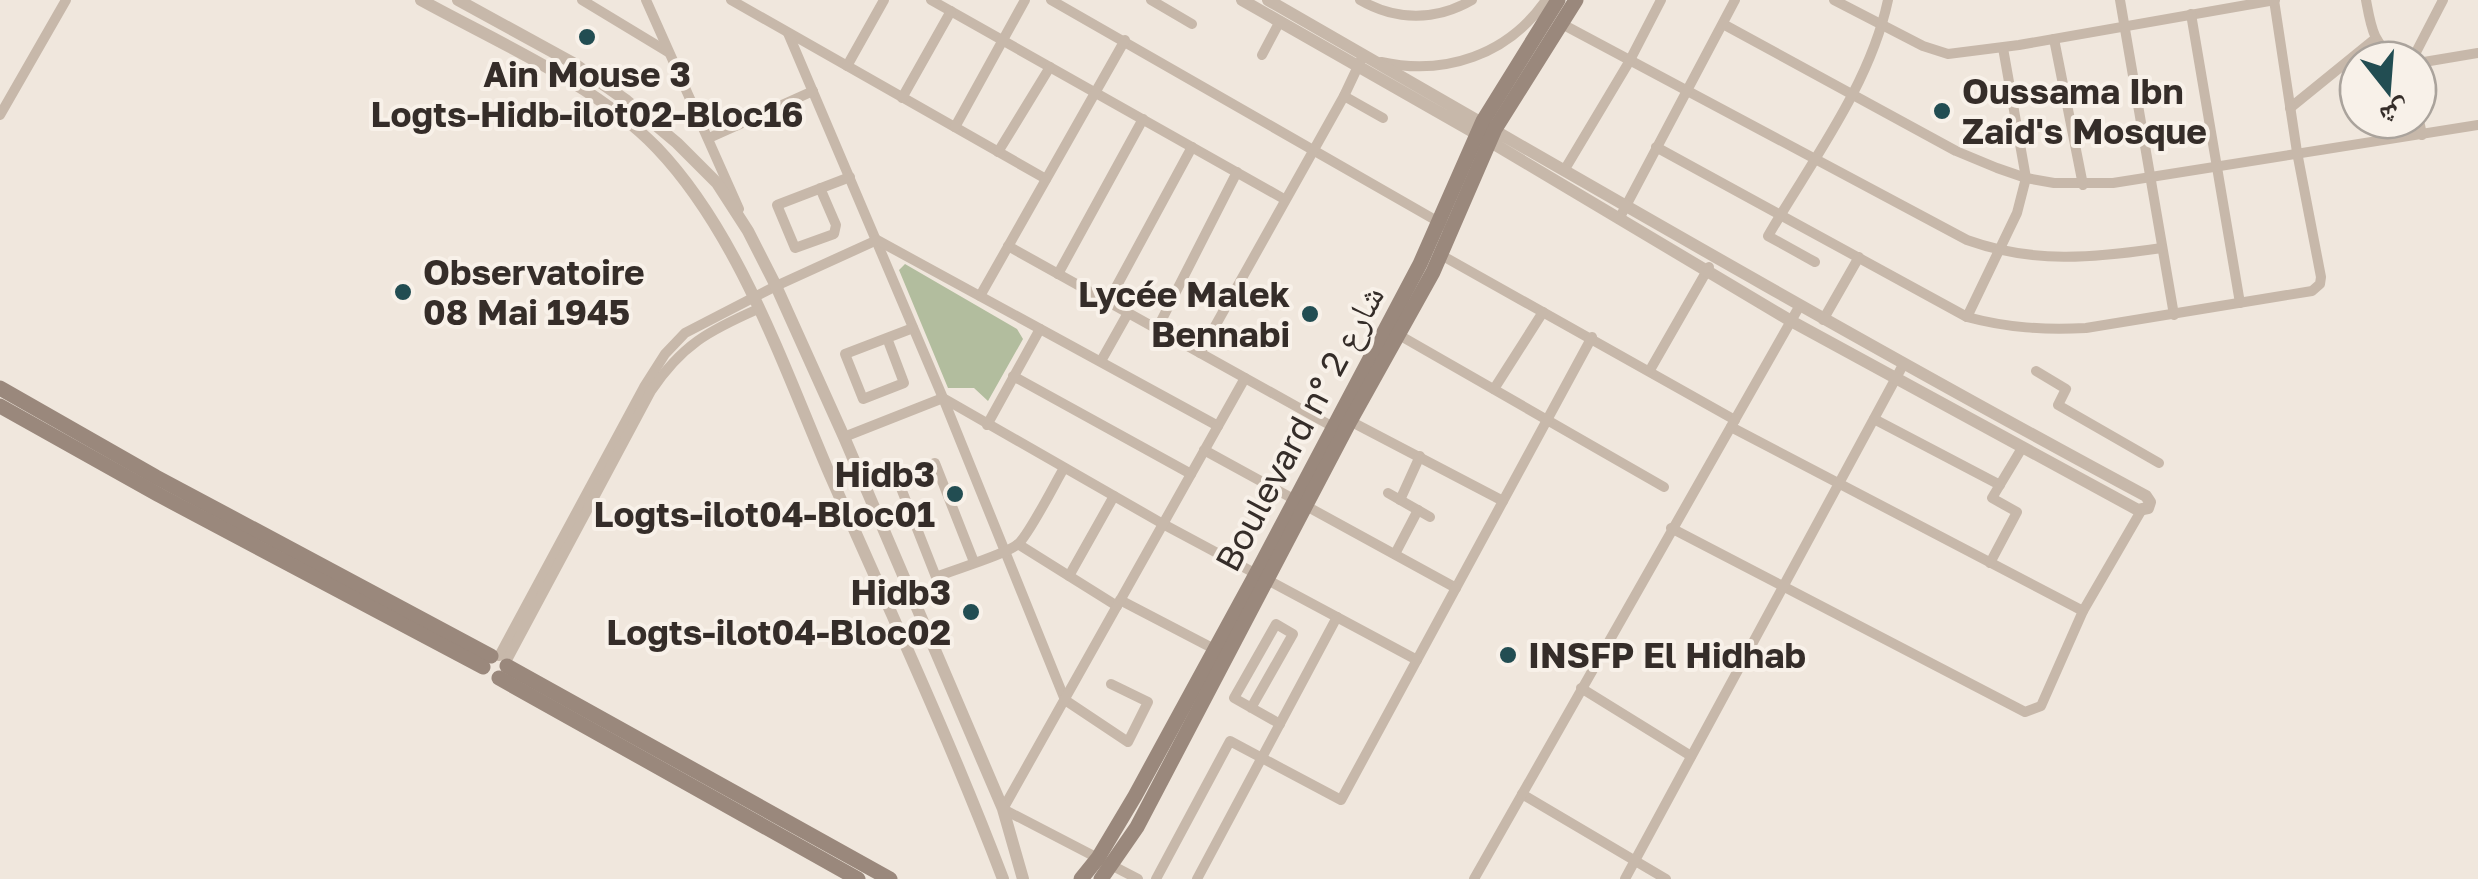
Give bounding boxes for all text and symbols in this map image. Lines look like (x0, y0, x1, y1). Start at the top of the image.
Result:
marker: Ain Mouse 3 Logts-Hidb-ilot02-Bloc16 (576, 26, 598, 48)
north arrow (2338, 40, 2438, 140)
place label: Ain Mouse 3 Logts-Hidb-ilot02-Bloc16 (371, 53, 803, 135)
place label: Oussama Ibn Zaid's Mosque (1962, 70, 2207, 152)
text: ش (2376, 93, 2414, 135)
marker: Oussama Ibn Zaid's Mosque (1931, 100, 1953, 122)
place label: Observatoire 08 Mai 1945 (423, 251, 645, 333)
place label: Lycée Malek Bennabi (1078, 273, 1290, 355)
street label: Boulevard n° شارع 2 (1206, 278, 1394, 579)
marker: Observatoire 08 Mai 1945 (392, 281, 414, 303)
marker: Lycée Malek Bennabi (1299, 303, 1321, 325)
place label: Hidb3 Logts-ilot04-Bloc01 (594, 453, 935, 535)
marker: Hidb3 Logts-ilot04-Bloc01 (944, 483, 966, 505)
place label: Hidb3 Logts-ilot04-Bloc02 (606, 571, 951, 653)
marker: Hidb3 Logts-ilot04-Bloc02 (960, 601, 982, 623)
place label: INSFP El Hidhab (1528, 634, 1806, 676)
marker: INSFP El Hidhab (1497, 644, 1519, 666)

